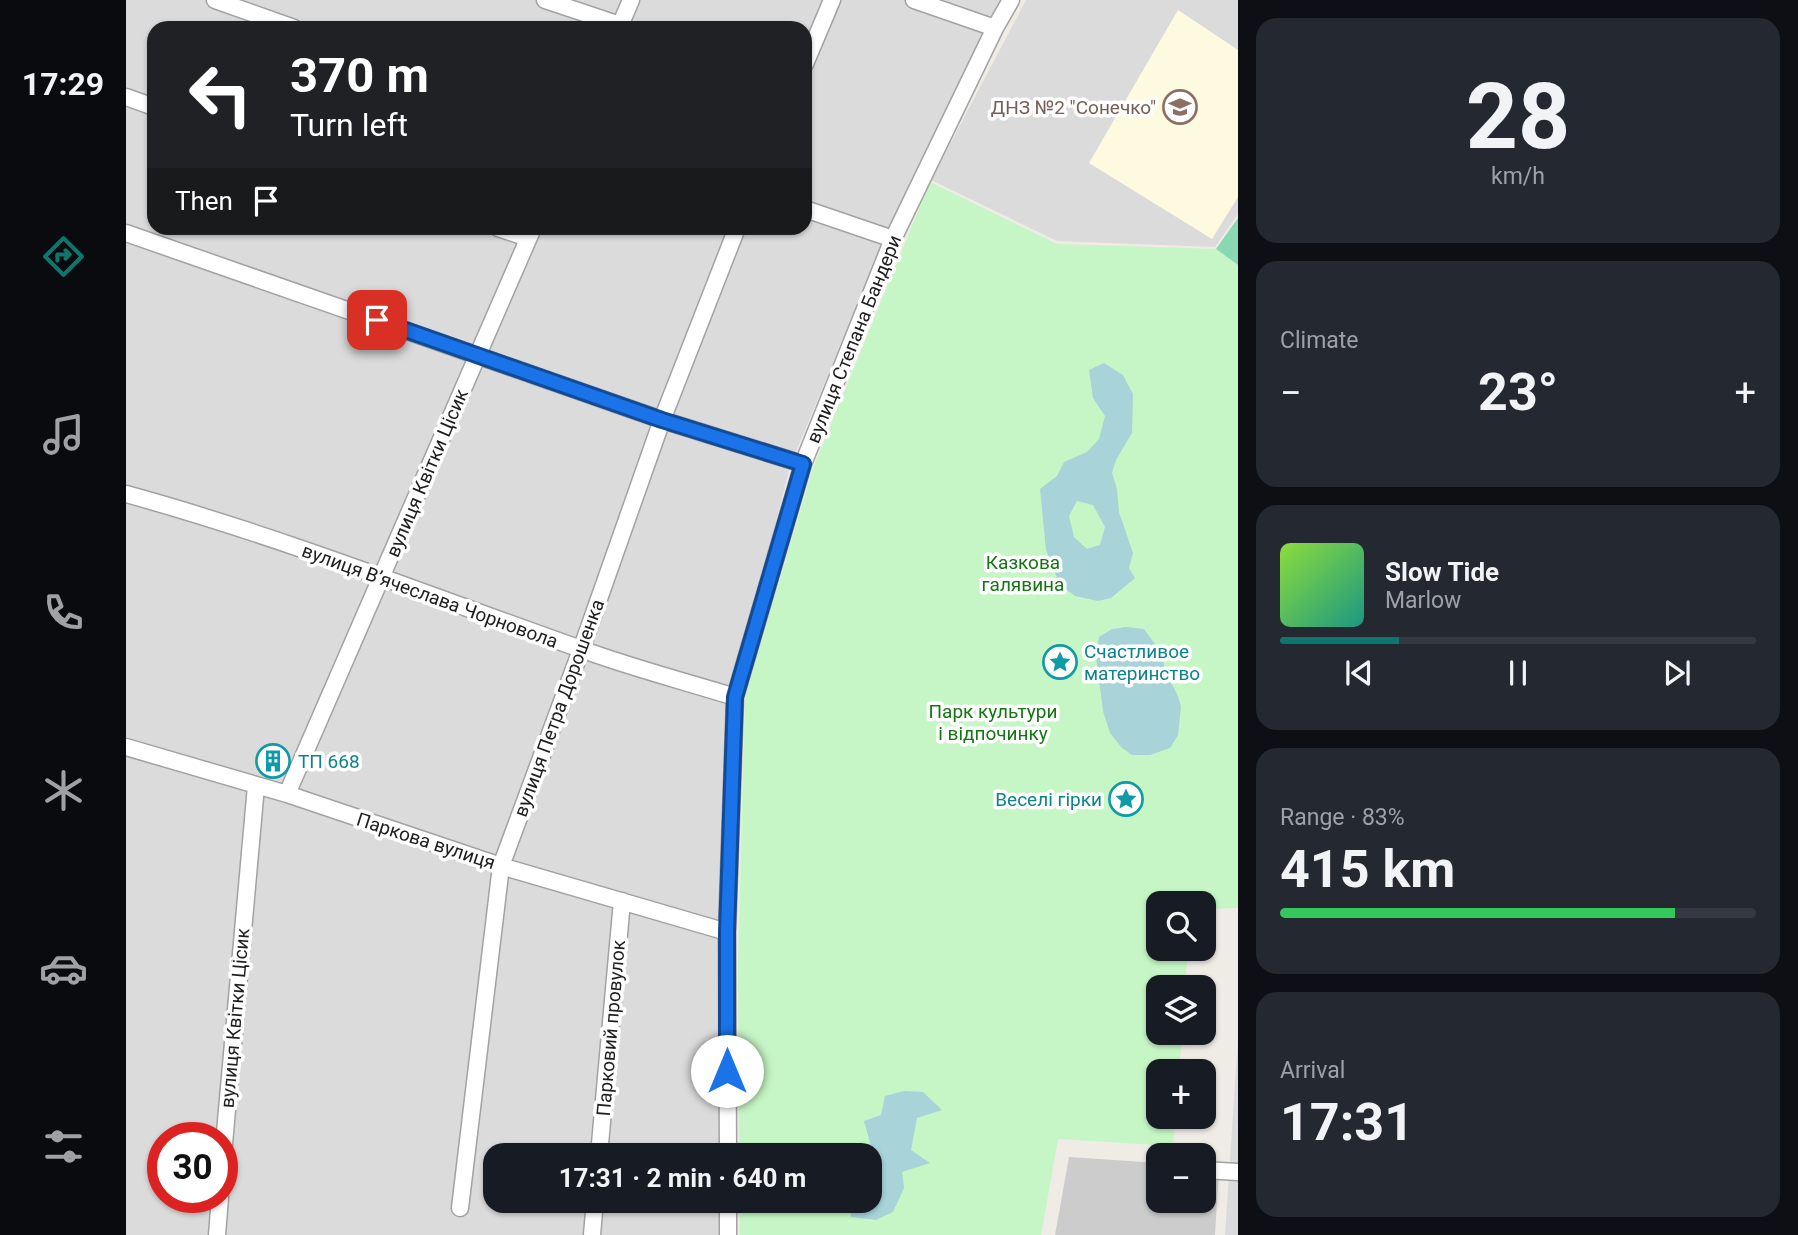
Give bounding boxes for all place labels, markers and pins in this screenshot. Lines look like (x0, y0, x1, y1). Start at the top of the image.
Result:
school or university icon: ДНЗ №2 "Сонечко" (1161, 88, 1199, 126)
place label: ДНЗ №2 "Сонечко" (991, 96, 1156, 119)
pin (347, 290, 407, 350)
place label: Счастливое материнство (1084, 640, 1200, 685)
place icon: Счастливое материнство (1041, 643, 1079, 681)
building icon: ТП 668 (254, 742, 292, 780)
place label: ТП 668 (298, 750, 360, 773)
place icon: Веселі гірки (1107, 780, 1145, 818)
place label: Веселі гірки (995, 788, 1102, 811)

